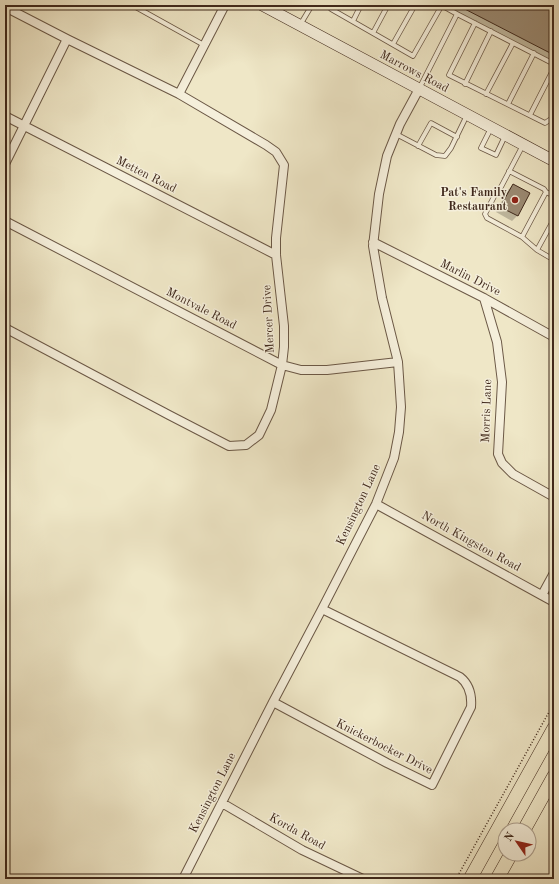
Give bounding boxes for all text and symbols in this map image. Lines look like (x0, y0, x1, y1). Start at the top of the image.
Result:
street label: Marrows Road (378, 49, 450, 95)
street label: Metten Road (114, 155, 178, 195)
place label: Pat's Family Restaurant (440, 187, 508, 213)
marker: Pat's Family Restaurant (510, 195, 520, 205)
street label: Marlin Drive (438, 258, 503, 299)
street label: Mercer Drive (261, 284, 277, 353)
street label: Montvale Road (164, 286, 238, 332)
street label: Morris Lane (480, 379, 494, 443)
street label: Kensington Lane (335, 462, 383, 548)
street label: North Kingston Road (419, 510, 523, 574)
street label: Knickerbocker Drive (334, 717, 435, 777)
street label: Kensington Lane (188, 750, 239, 835)
street label: Korda Road (267, 812, 327, 852)
north arrow (497, 822, 537, 862)
text: N (503, 830, 517, 844)

